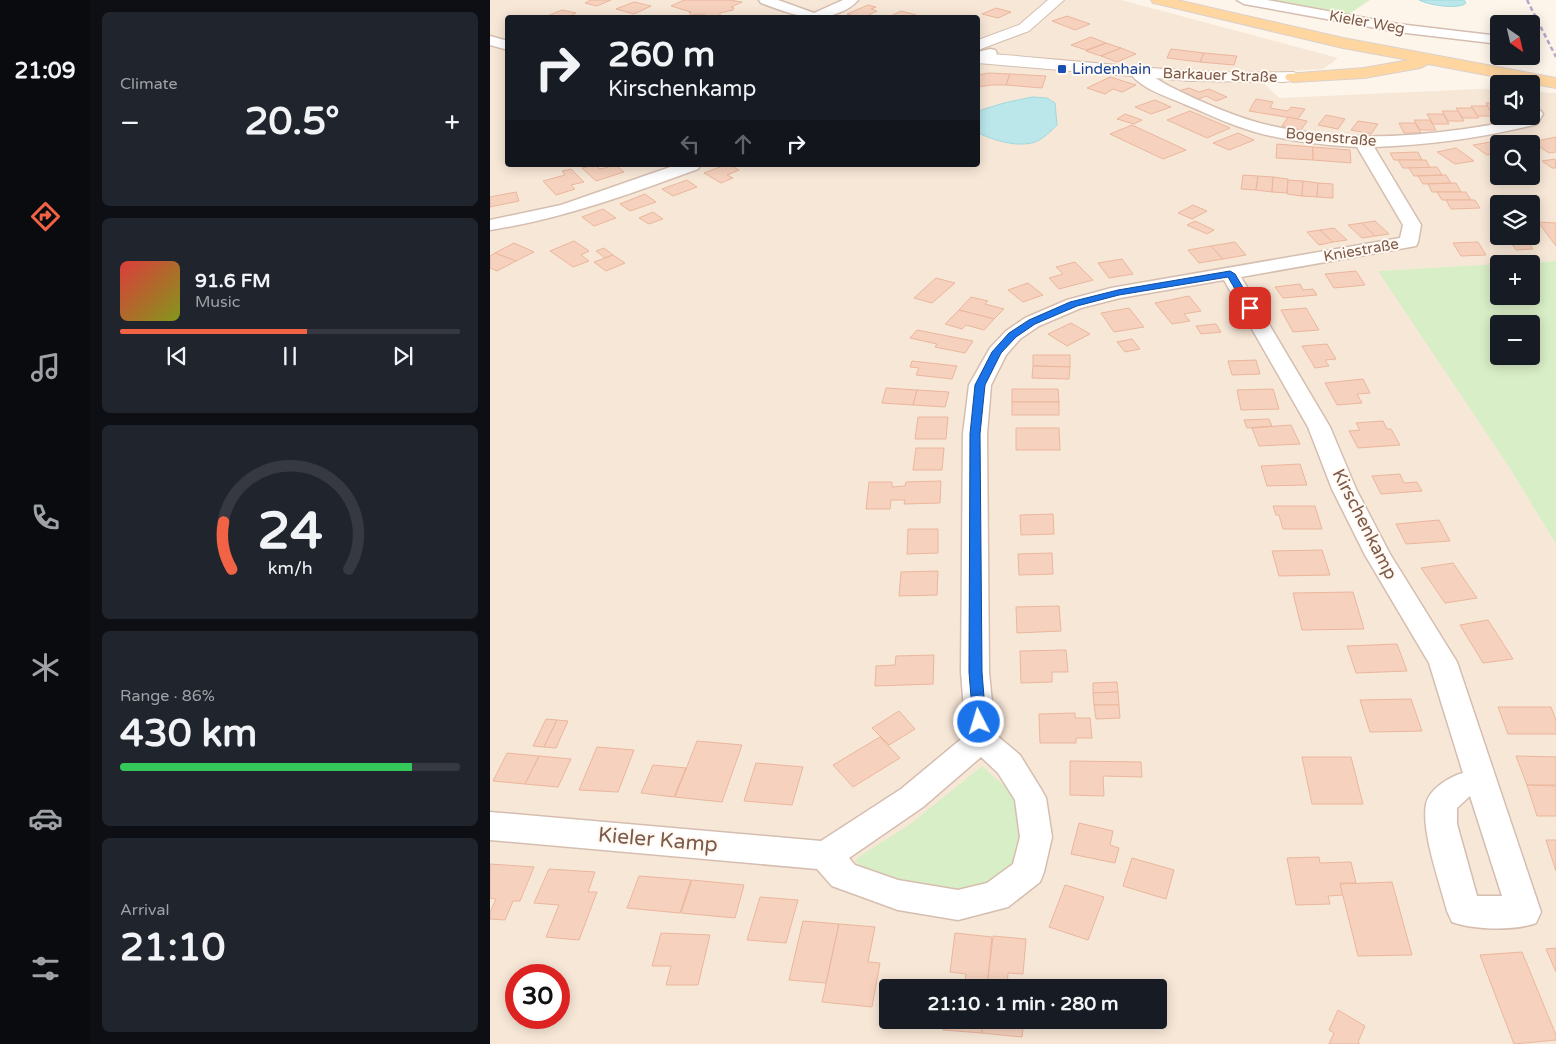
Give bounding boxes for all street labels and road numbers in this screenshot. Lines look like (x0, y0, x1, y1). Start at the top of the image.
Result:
street label: Kieler Weg (1328, 6, 1406, 38)
street label: Barkauer Straße (1162, 64, 1278, 86)
street label: Bogenstraße (1285, 124, 1377, 150)
street label: Kniestraße (1322, 235, 1400, 265)
street label: Kirschenkamp (1328, 465, 1402, 583)
street label: Kieler Kamp (597, 822, 719, 858)

